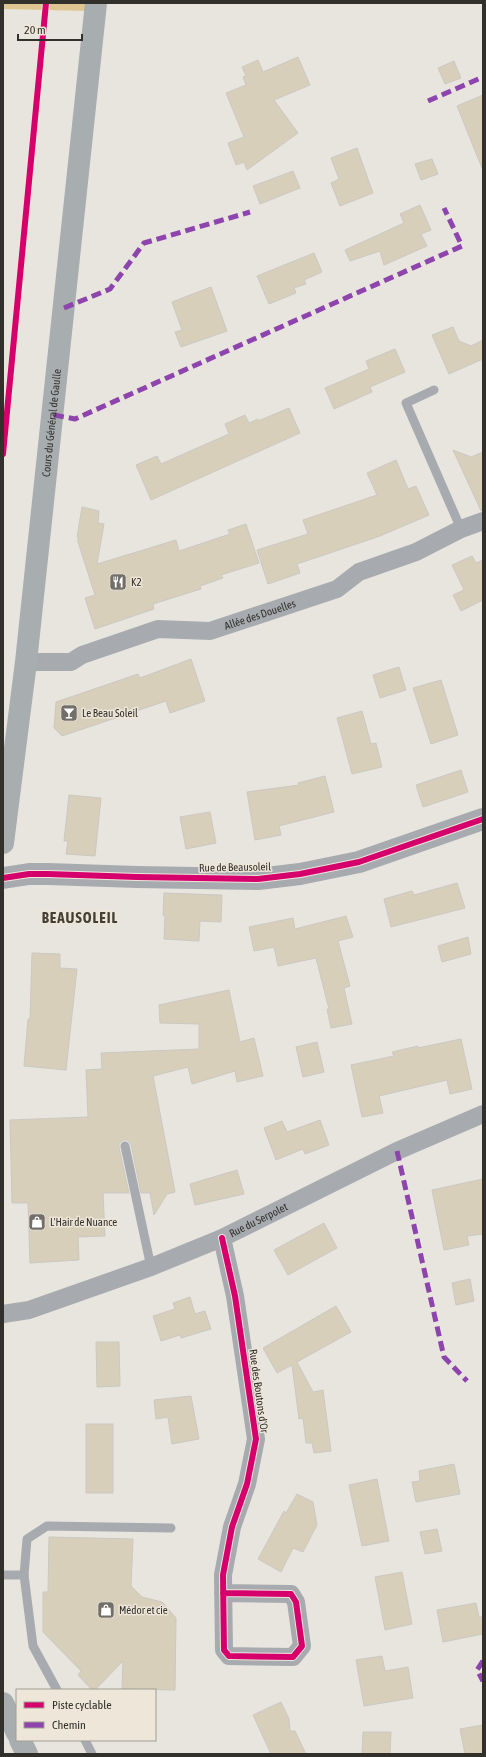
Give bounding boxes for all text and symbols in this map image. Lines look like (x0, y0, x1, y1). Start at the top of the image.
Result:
scale bar (18, 16, 82, 42)
text: 20 m (24, 23, 46, 37)
street label: Cours du Général de Gaulle (40, 368, 63, 477)
restaurant icon: K2 (108, 572, 128, 592)
place label: K2 (131, 576, 142, 588)
street label: Allée des Douelles (223, 597, 297, 632)
bar icon: Le Beau Soleil (59, 703, 79, 723)
place label: Le Beau Soleil (82, 707, 138, 719)
street label: Rue de Beausoleil (199, 860, 271, 874)
district label: BEAUSOLEIL (42, 909, 118, 926)
street label: Rue du Serpolet (227, 1200, 290, 1239)
shop icon: L'Hair de Nuance (27, 1212, 47, 1232)
place label: L'Hair de Nuance (50, 1216, 117, 1228)
street label: Rue des Boutons d'Or (247, 1348, 271, 1434)
shop icon: Médor et cie (96, 1600, 116, 1620)
place label: Médor et cie (119, 1604, 168, 1616)
legend (16, 1689, 156, 1741)
text: Piste cyclable (52, 1698, 112, 1712)
text: Chemin (52, 1718, 86, 1732)

